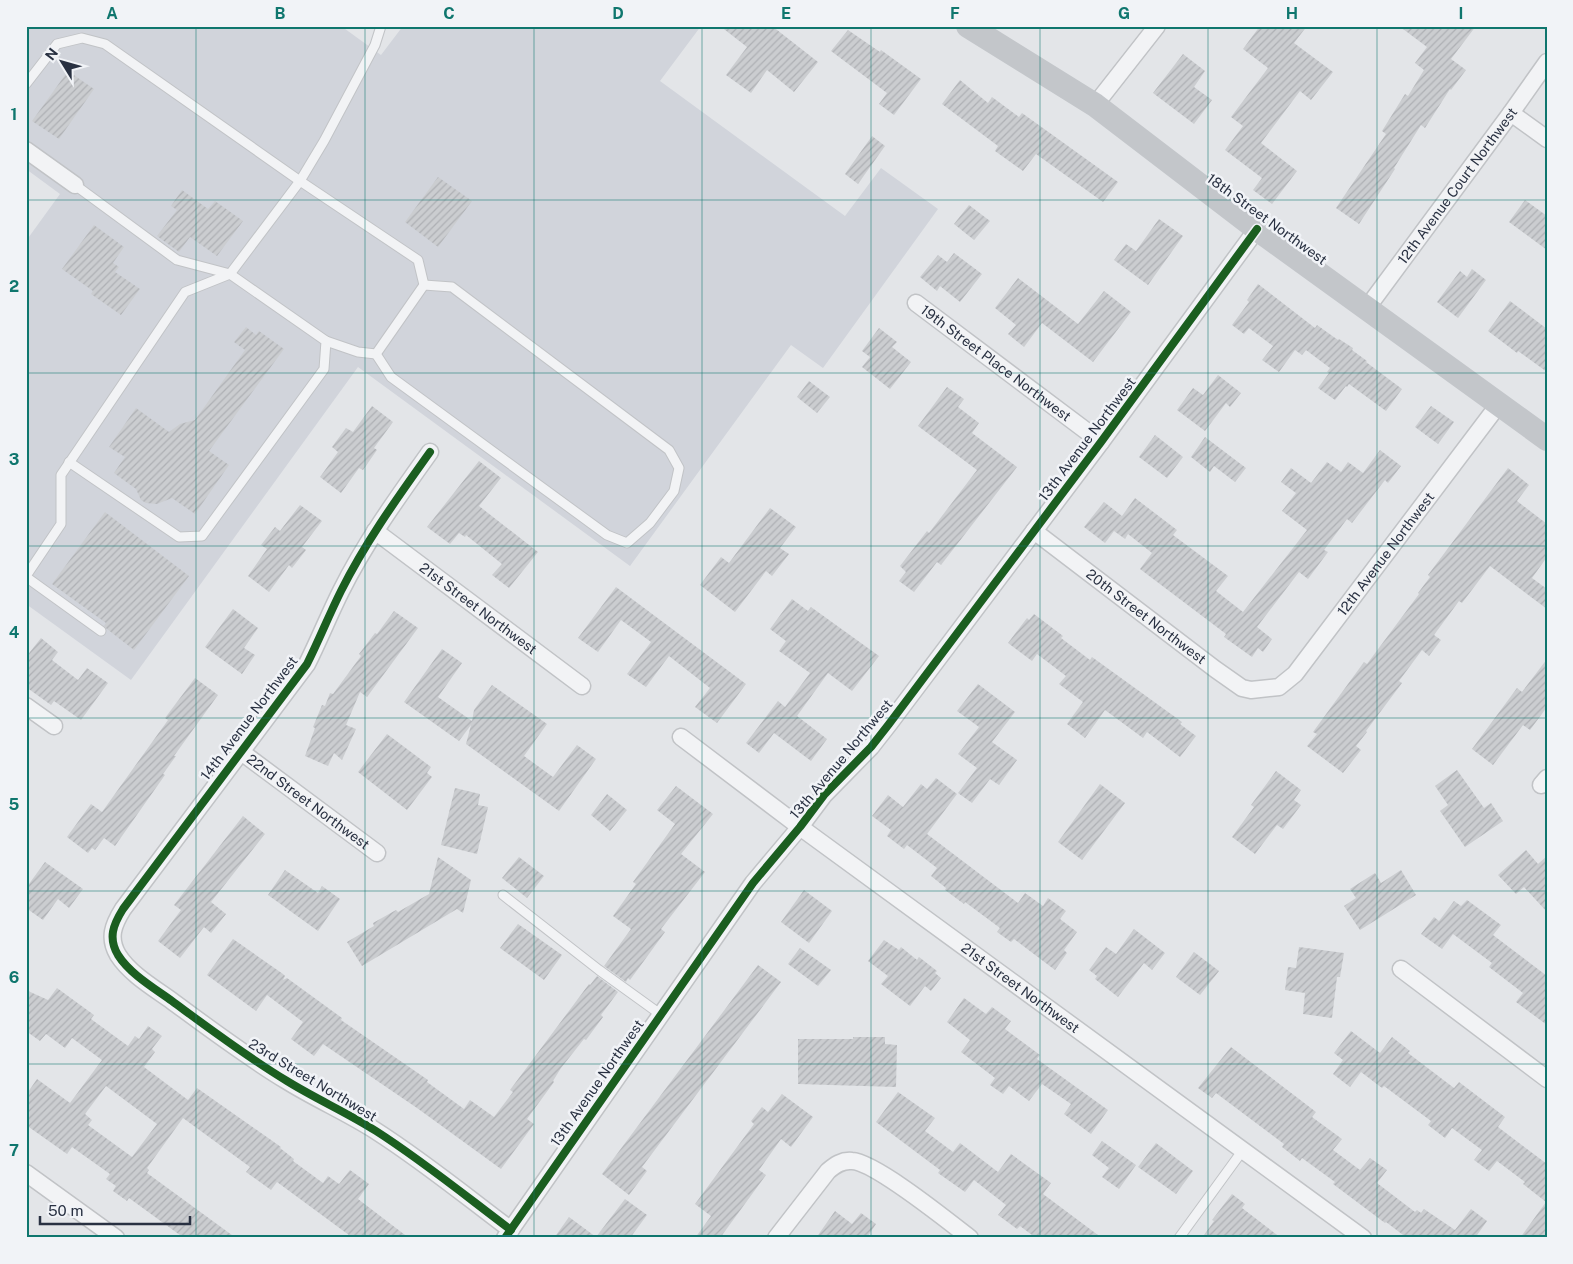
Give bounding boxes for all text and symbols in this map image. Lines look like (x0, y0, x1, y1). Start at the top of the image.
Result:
text: A (106, 4, 118, 23)
text: B (275, 4, 286, 23)
text: C (443, 4, 455, 23)
text: D (612, 4, 624, 23)
text: E (781, 4, 791, 23)
text: F (950, 4, 960, 23)
text: G (1118, 4, 1130, 23)
text: H (1286, 4, 1298, 23)
text: I (1459, 4, 1463, 23)
north arrow (38, 38, 88, 88)
text: N (42, 45, 61, 63)
street label: 12th Avenue Court Northwest (1394, 104, 1520, 267)
text: 1 (11, 105, 17, 124)
street label: 18th Street Northwest (1204, 170, 1330, 268)
text: 2 (9, 277, 19, 296)
street label: 19th Street Place Northwest (918, 302, 1074, 425)
street label: 13th Avenue Northwest (1035, 374, 1139, 504)
text: 3 (9, 450, 19, 469)
street label: 12th Avenue Northwest (1334, 489, 1437, 619)
street label: 21st Street Northwest (417, 559, 540, 657)
street label: 20th Street Northwest (1083, 566, 1209, 667)
text: 4 (9, 623, 20, 642)
street label: 14th Avenue Northwest (197, 653, 301, 783)
street label: 13th Avenue Northwest (786, 696, 896, 822)
street label: 22nd Street Northwest (244, 751, 373, 853)
text: 5 (9, 795, 20, 814)
street label: 21st Street Northwest (958, 939, 1082, 1036)
text: 6 (9, 968, 19, 987)
street label: 13th Avenue Northwest (547, 1017, 647, 1149)
street label: 23rd Street Northwest (246, 1035, 380, 1125)
text: 7 (9, 1141, 19, 1160)
scale bar (40, 1194, 190, 1226)
text: 50 m (48, 1202, 83, 1219)

